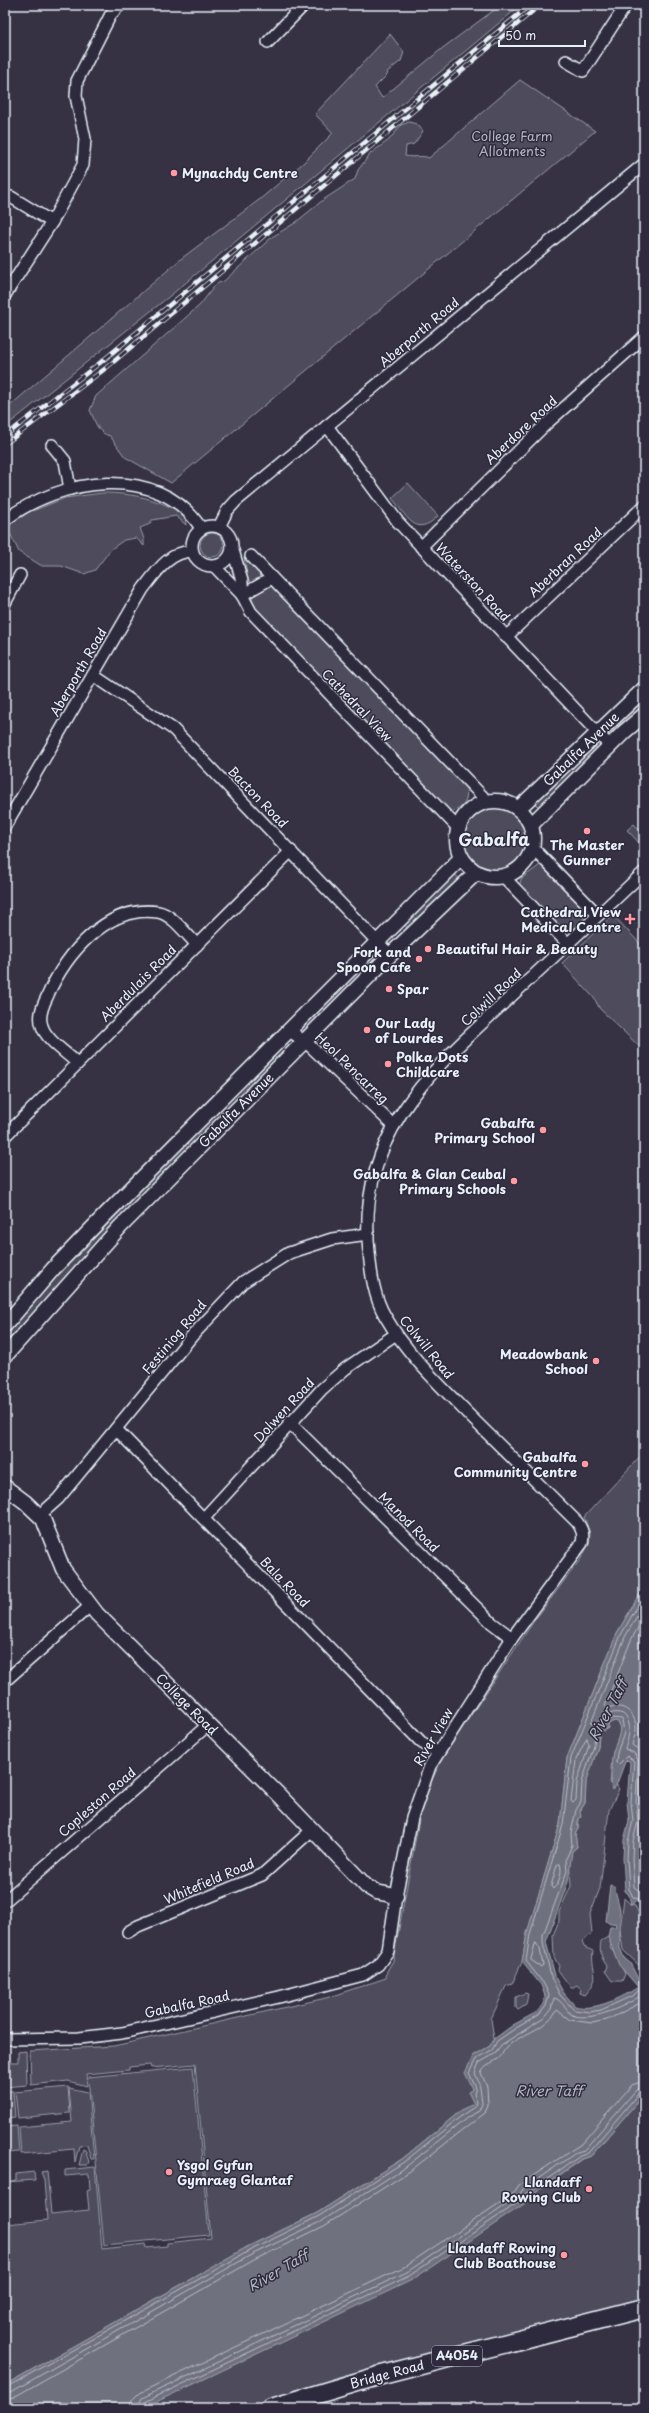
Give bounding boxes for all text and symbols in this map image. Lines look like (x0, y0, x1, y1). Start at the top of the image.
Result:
scale bar (499, 22, 585, 48)
text: 50 m (505, 26, 536, 44)
park label: College Farm Allotments (471, 126, 553, 160)
place label: Mynachdy Centre (182, 163, 298, 182)
marker: Mynachdy Centre (169, 168, 179, 178)
street label: Aberporth Road (374, 292, 463, 371)
street label: Aberdore Road (480, 391, 561, 468)
street label: Aberbran Road (524, 522, 606, 601)
street label: Waterston Road (432, 538, 515, 625)
street label: Aberporth Road (44, 624, 111, 720)
street label: Cathedral View (318, 664, 397, 745)
street label: Gabalfa Avenue (538, 707, 623, 790)
street label: Bacton Road (224, 762, 293, 832)
district label: Gabalfa (458, 826, 530, 852)
marker: The Master Gunner (582, 826, 592, 836)
place label: The Master Gunner (550, 835, 625, 869)
place label: Cathedral View Medical Centre (521, 902, 621, 936)
marker: Cathedral View Medical Centre (624, 913, 636, 925)
place label: Beautiful Hair & Beauty (436, 939, 598, 958)
street label: Aberdulais Road (95, 940, 180, 1025)
place label: Fork and Spoon Cafe (337, 942, 411, 976)
marker: Beautiful Hair & Beauty (423, 944, 433, 954)
marker: Fork and Spoon Cafe (414, 954, 424, 964)
street label: Colwill Road (456, 963, 525, 1030)
place label: Spar (397, 979, 429, 998)
marker: Spar (384, 984, 394, 994)
place label: Our Lady of Lourdes (375, 1013, 443, 1047)
marker: Our Lady of Lourdes (362, 1025, 372, 1035)
street label: Heol Pencarreg (311, 1028, 393, 1108)
place label: Polka Dots Childcare (396, 1047, 468, 1081)
marker: Polka Dots Childcare (383, 1059, 393, 1069)
street label: Gabalfa Avenue (194, 1068, 277, 1151)
place label: Gabalfa Primary School (434, 1113, 535, 1147)
marker: Gabalfa Primary School (538, 1125, 548, 1135)
place label: Gabalfa & Glan Ceubal Primary Schools (353, 1164, 506, 1198)
marker: Gabalfa & Glan Ceubal Primary Schools (509, 1176, 519, 1186)
street label: Festiniog Road (137, 1295, 210, 1378)
street label: Colwill Road (396, 1311, 459, 1383)
place label: Meadowbank School (500, 1344, 588, 1378)
marker: Meadowbank School (591, 1356, 601, 1366)
street label: Dolwen Road (249, 1373, 318, 1446)
place label: Gabalfa Community Centre (454, 1447, 577, 1481)
marker: Gabalfa Community Centre (580, 1459, 590, 1469)
street label: Manod Road (375, 1487, 444, 1556)
street label: Bala Road (256, 1552, 314, 1611)
street label: College Road (152, 1668, 223, 1739)
water label: River Taff (583, 1671, 635, 1744)
street label: River View (408, 1704, 457, 1769)
street label: Copleston Road (54, 1763, 140, 1841)
street label: Whitefield Road (161, 1853, 257, 1908)
street label: Gabalfa Road (143, 1985, 232, 2022)
water label: River Taff (516, 2080, 587, 2101)
place label: Ysgol Gyfun Gymraeg Glantaf (177, 2155, 294, 2189)
marker: Ysgol Gyfun Gymraeg Glantaf (164, 2167, 174, 2177)
place label: Llandaff Rowing Club (502, 2172, 582, 2206)
marker: Llandaff Rowing Club (584, 2184, 594, 2194)
place label: Llandaff Rowing Club Boathouse (448, 2238, 556, 2272)
water label: River Taff (244, 2243, 316, 2296)
marker: Llandaff Rowing Club Boathouse (559, 2250, 569, 2260)
road number: A4054 (432, 2346, 482, 2366)
street label: Bridge Road (348, 2355, 426, 2393)

